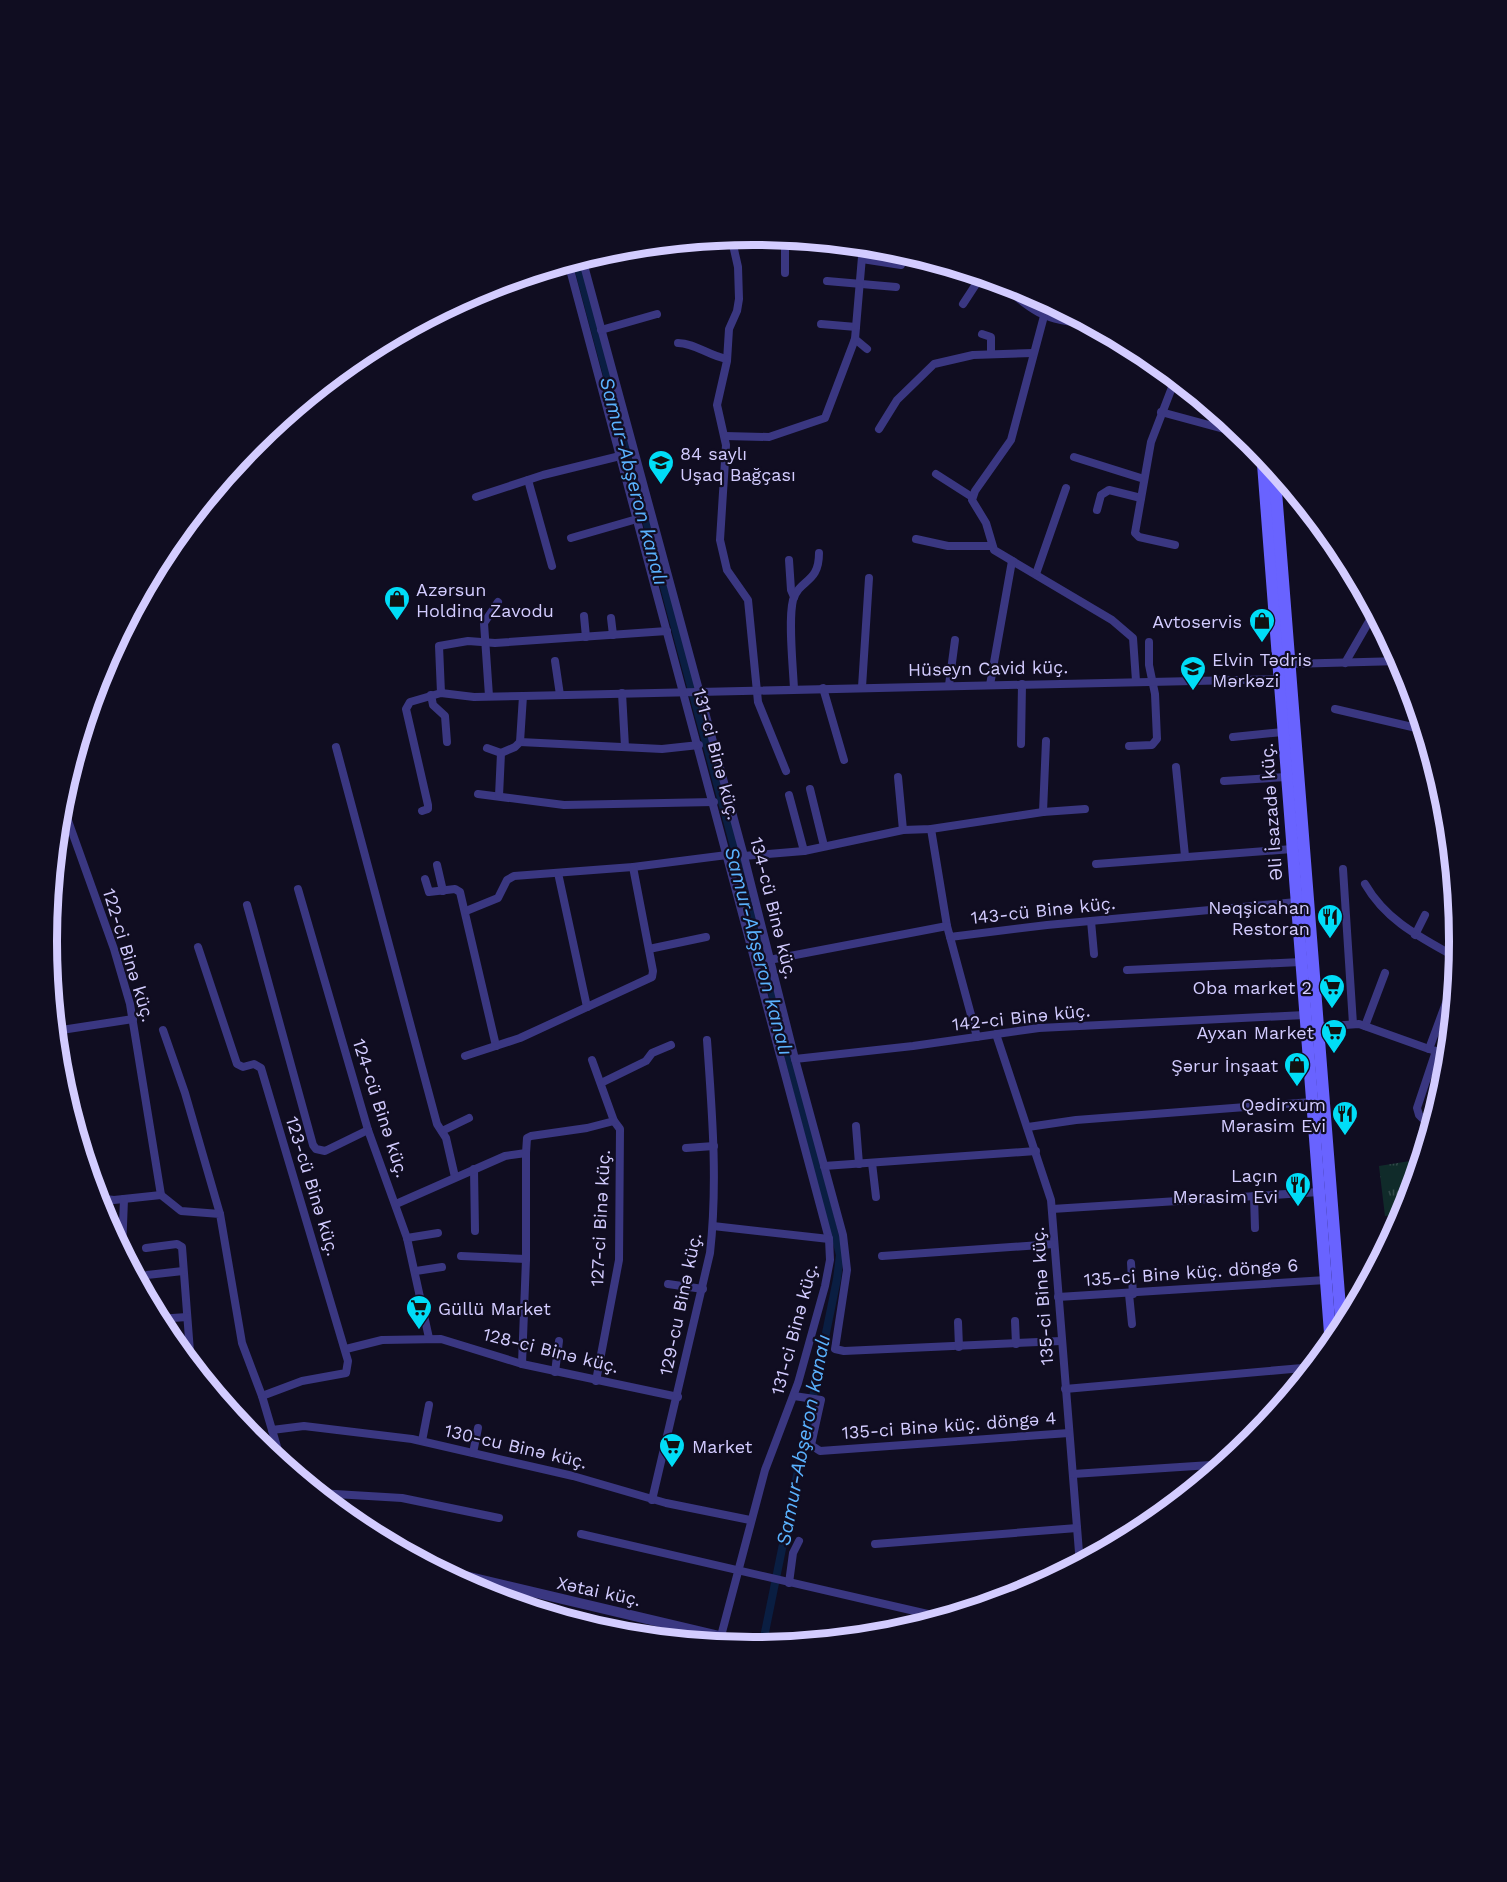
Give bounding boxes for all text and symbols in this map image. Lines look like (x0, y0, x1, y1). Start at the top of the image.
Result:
water label: Samur-Abşeron kanalı (595, 374, 673, 588)
place label: 84 saylı Uşaq Bağçası (680, 443, 796, 485)
school or university icon: 84 saylı Uşaq Bağçası (646, 448, 676, 486)
place label: Azərsun Holdinq Zavodu (416, 579, 554, 621)
shop icon: Azərsun Holdinq Zavodu (382, 584, 412, 622)
shop icon: Avtoservis (1247, 606, 1277, 644)
place label: Avtoservis (1152, 611, 1242, 632)
place label: Elvin Tədris Mərkəzi (1212, 649, 1312, 691)
school or university icon: Elvin Tədris Mərkəzi (1178, 654, 1208, 692)
street label: Hüseyn Cavid küç. (908, 656, 1068, 680)
street label: 131-ci Binə küç. (689, 686, 745, 822)
street label: Əli İsazadə küç. (1256, 742, 1286, 882)
street label: 134-cü Binə küç. (746, 835, 802, 981)
water label: Samur-Abşeron kanalı (720, 844, 798, 1058)
street label: 122-ci Binə küç. (99, 886, 159, 1024)
street label: 143-cü Binə küç. (970, 892, 1116, 928)
place label: Nəqşicahan Restoran (1208, 897, 1310, 939)
restaurant icon: Nəqşicahan Restoran (1315, 902, 1345, 940)
supermarket icon: Oba market 2 (1317, 972, 1347, 1010)
place label: Oba market 2 (1193, 977, 1312, 998)
street label: 142-ci Binə küç. (951, 999, 1091, 1035)
supermarket icon: Ayxan Market (1319, 1017, 1349, 1055)
place label: Ayxan Market (1196, 1022, 1314, 1043)
street label: 124-cü Binə küç. (349, 1036, 413, 1180)
shop icon: Şərur İnşaat (1282, 1050, 1312, 1088)
place label: Şərur İnşaat (1171, 1055, 1278, 1076)
place label: Qədirxum Mərasim Evi (1221, 1094, 1326, 1136)
restaurant icon: Qədirxum Mərasim Evi (1330, 1099, 1360, 1137)
street label: 123-cü Binə küç. (282, 1114, 344, 1258)
street label: 127-ci Binə küç. (586, 1149, 614, 1287)
place label: Laçın Mərasim Evi (1173, 1165, 1278, 1207)
restaurant icon: Laçın Mərasim Evi (1283, 1170, 1313, 1208)
street label: 135-ci Binə küç. (1027, 1226, 1057, 1366)
street label: 129-cu Binə küç. (655, 1231, 705, 1377)
street label: 135-ci Binə küç. döngə 6 (1083, 1254, 1299, 1290)
street label: 131-ci Binə küç. (766, 1261, 822, 1397)
supermarket icon: Güllü Market (404, 1293, 434, 1331)
place label: Güllü Market (438, 1298, 551, 1319)
street label: 128-ci Binə küç. (481, 1323, 621, 1377)
water label: Samur-Abşeron kanalı (771, 1332, 835, 1548)
street label: 135-ci Binə küç. döngə 4 (841, 1407, 1057, 1443)
street label: 130-cu Binə küç. (443, 1419, 589, 1473)
supermarket icon: Market (657, 1431, 687, 1469)
place label: Market (692, 1436, 753, 1457)
street label: Xətai küç. (555, 1572, 643, 1610)

